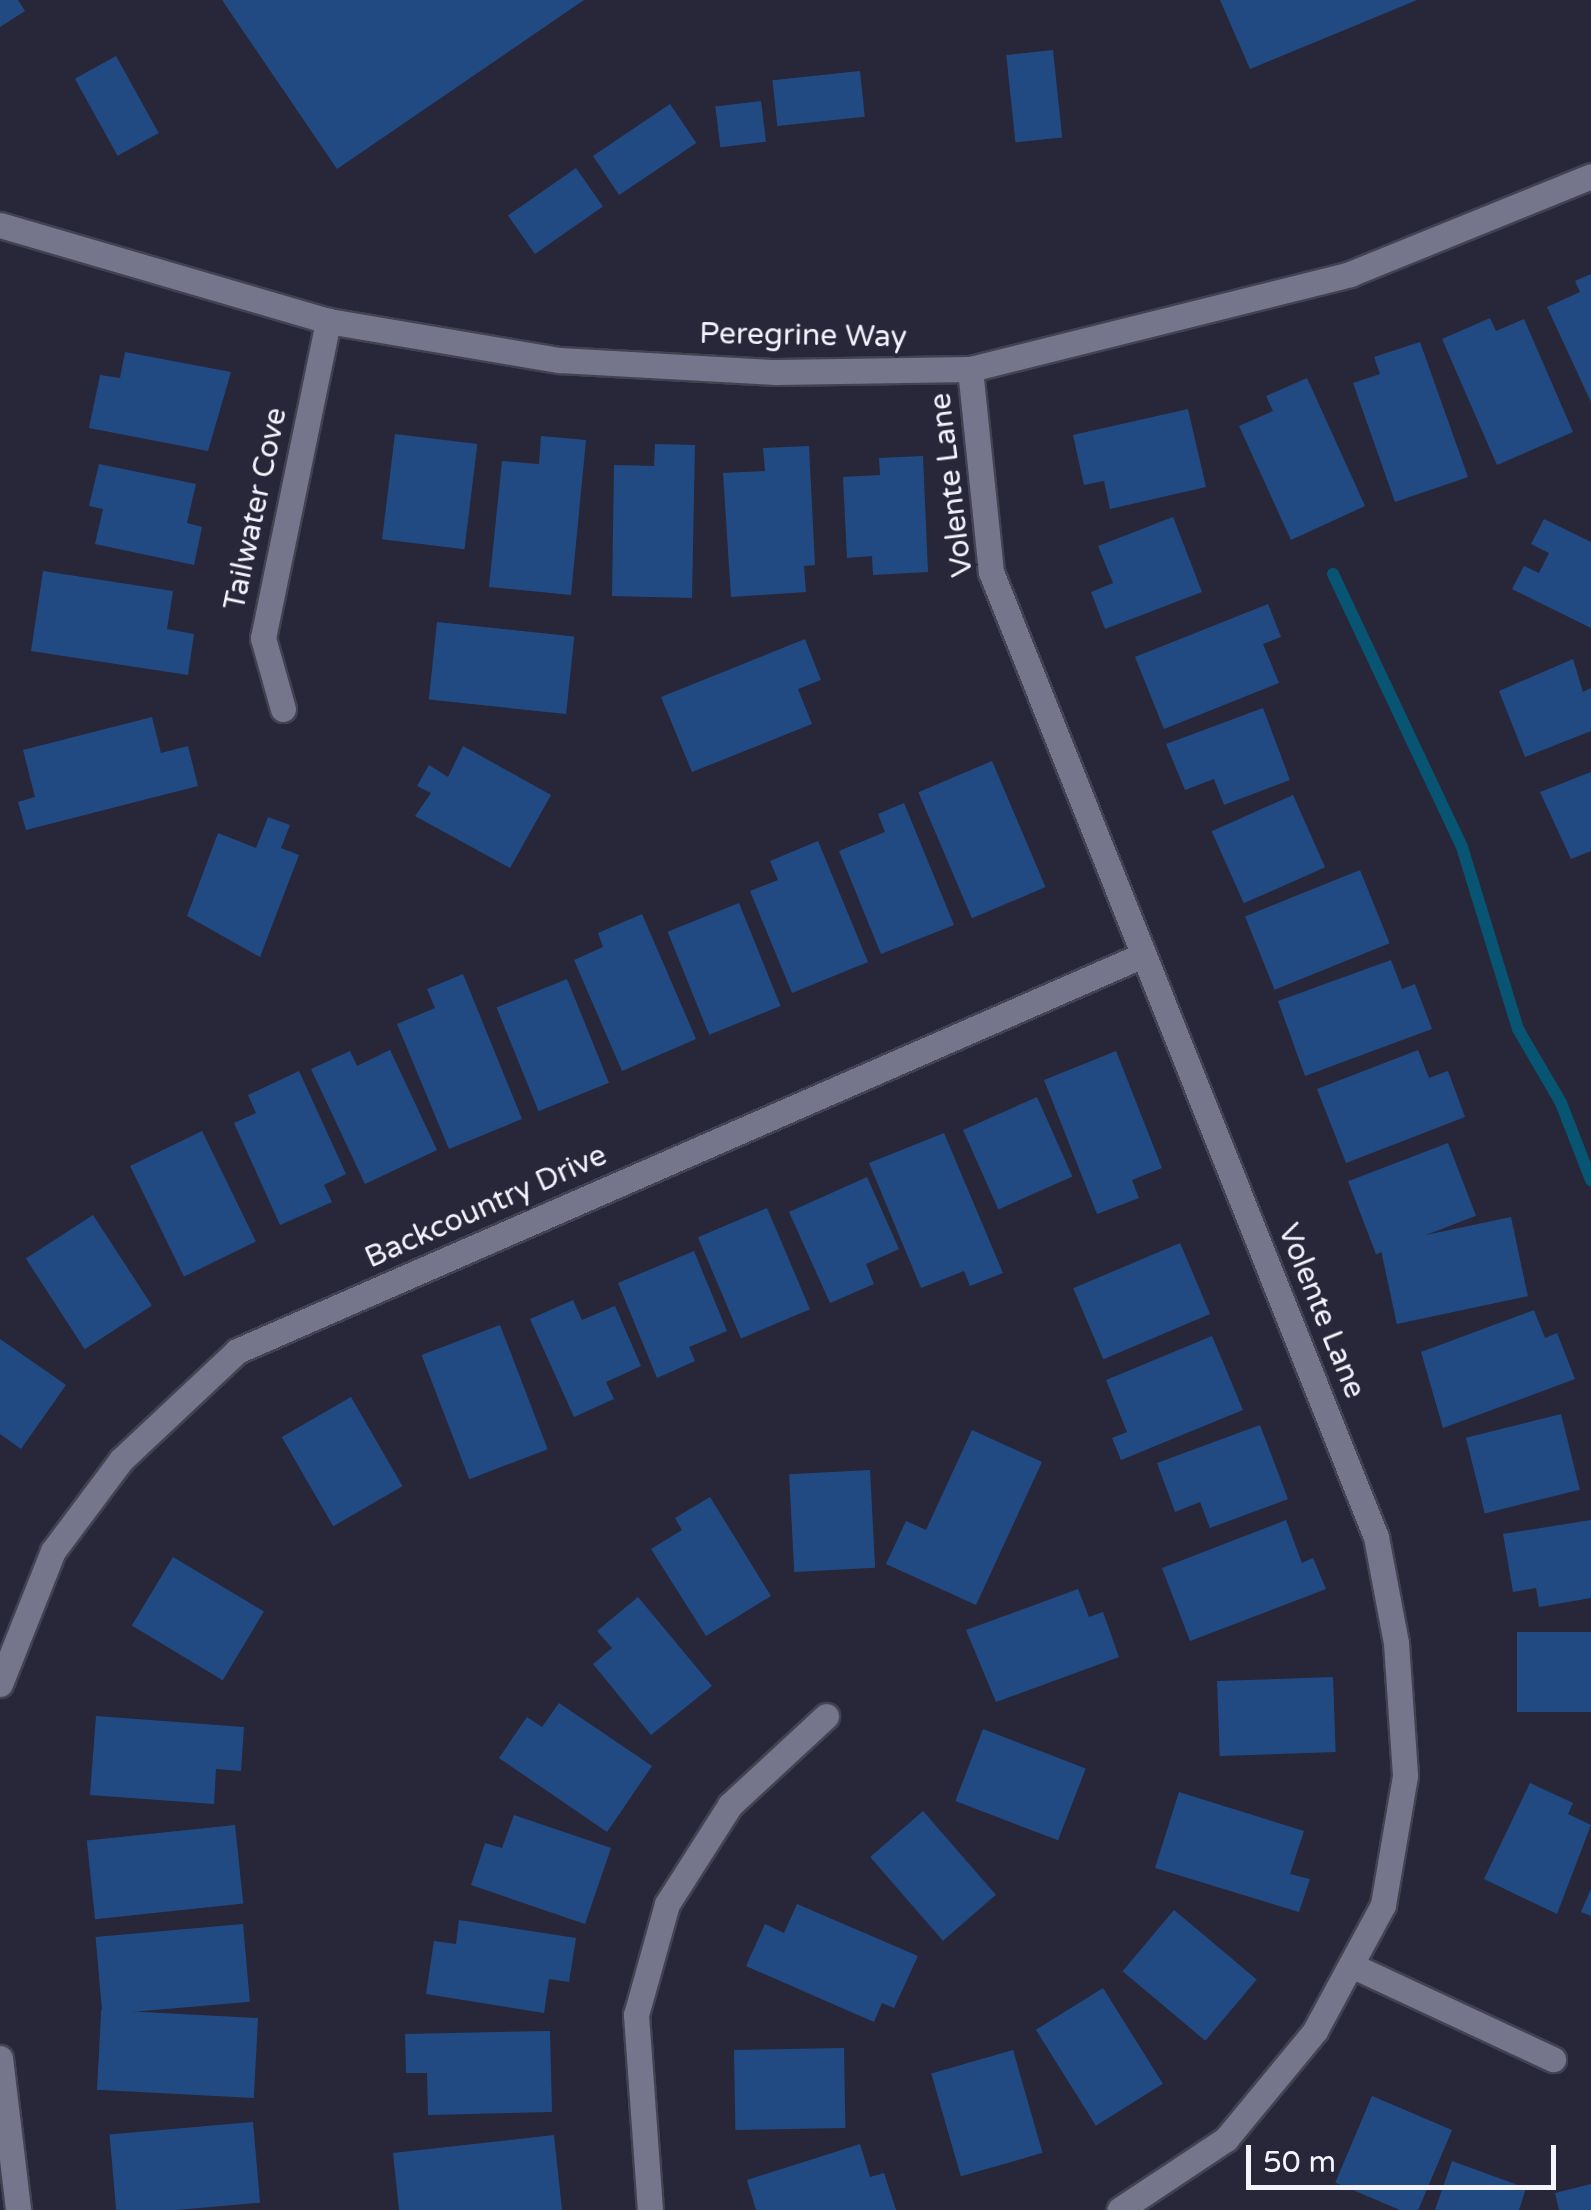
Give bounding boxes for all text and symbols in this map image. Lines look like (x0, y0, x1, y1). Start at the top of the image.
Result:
street label: Peregrine Way (699, 316, 907, 356)
street label: Volente Lane (923, 391, 981, 579)
street label: Tailwater Cove (217, 404, 295, 614)
street label: Backcountry Drive (360, 1138, 612, 1276)
street label: Volente Lane (1270, 1218, 1372, 1404)
scale bar (1251, 2125, 1561, 2187)
text: 50 m (1263, 2144, 1336, 2181)

